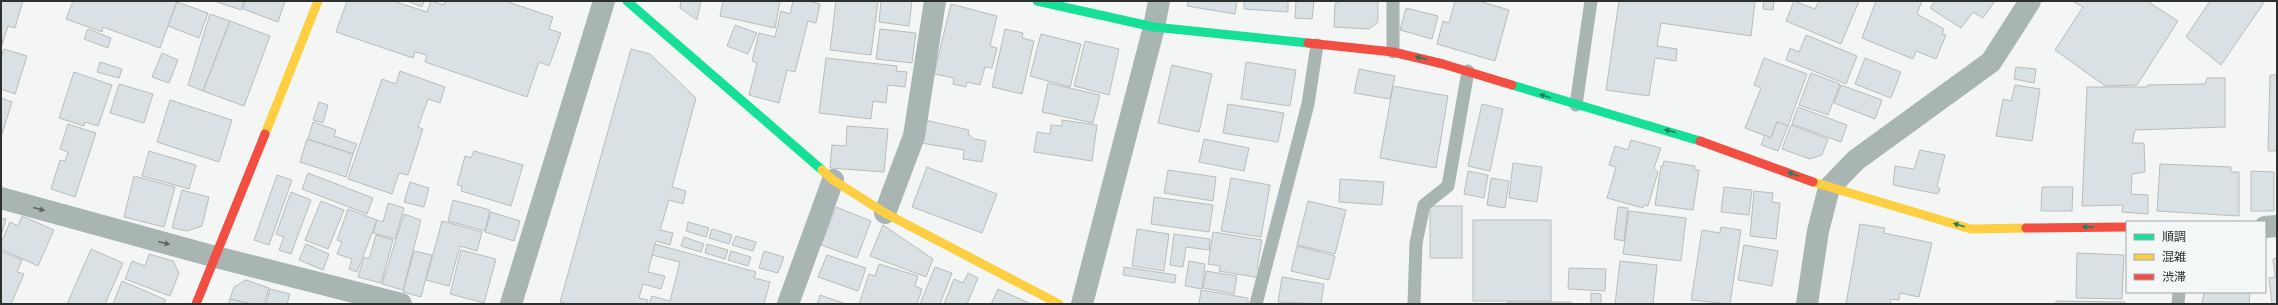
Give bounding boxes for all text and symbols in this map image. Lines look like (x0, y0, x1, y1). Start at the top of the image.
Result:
one-way arrow (1414, 55, 1427, 61)
one-way arrow (1539, 92, 1551, 98)
one-way arrow (1664, 128, 1676, 134)
one-way arrow (1786, 171, 1798, 177)
one-way arrow (32, 206, 45, 212)
legend (2126, 221, 2266, 293)
one-way arrow (1952, 222, 1964, 228)
one-way arrow (2081, 224, 2094, 230)
text: 順調 (2162, 229, 2186, 243)
one-way arrow (158, 240, 170, 246)
text: 混雑 (2162, 249, 2186, 263)
text: 渋滞 (2162, 269, 2186, 283)

